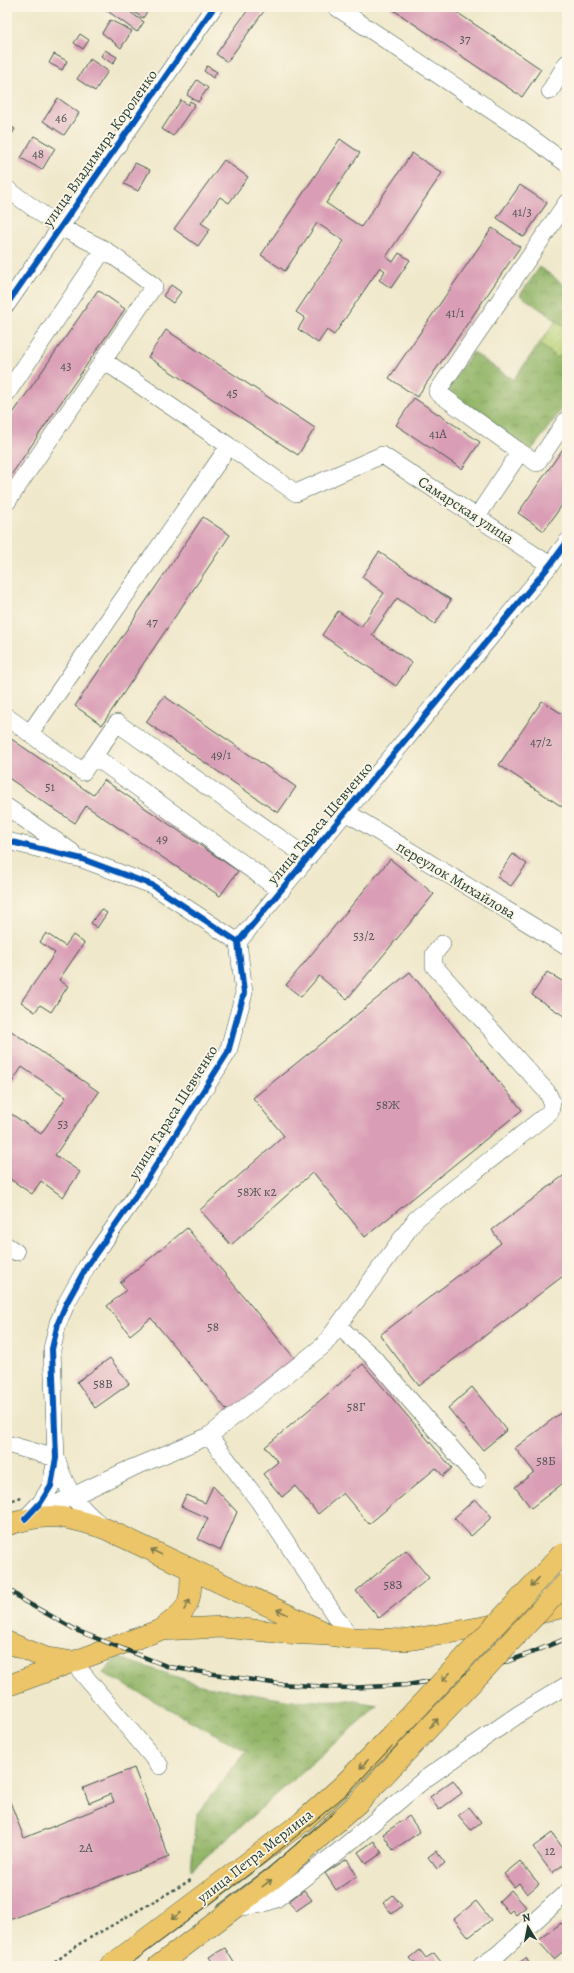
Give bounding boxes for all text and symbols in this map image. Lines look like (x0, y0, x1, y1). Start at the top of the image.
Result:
house number: 37 (460, 30, 471, 47)
street label: улица Владимира Короленко (37, 65, 162, 231)
house number: 46 (55, 109, 67, 126)
house number: 48 (32, 145, 44, 162)
house number: 41/3 (512, 203, 532, 220)
house number: 41/1 (445, 304, 465, 321)
house number: 43 (60, 357, 72, 374)
house number: 45 (226, 384, 238, 401)
house number: 41А (429, 425, 447, 442)
street label: Самарская улица (414, 472, 518, 549)
house number: 47 (146, 613, 158, 630)
house number: 47/2 (530, 733, 552, 750)
house number: 49/1 (211, 746, 232, 763)
street label: улица Тараса Шевченко (262, 758, 377, 889)
house number: 51 (45, 778, 56, 795)
house number: 49 (156, 830, 168, 847)
street label: переулок Михайлова (393, 836, 519, 924)
house number: 53/2 (353, 927, 375, 944)
street label: улица Тараса Шевченко (123, 1041, 222, 1184)
house number: 58Ж (376, 1096, 400, 1113)
house number: 53 (58, 1115, 69, 1132)
house number: 58Ж к2 (237, 1183, 277, 1200)
house number: 58 (207, 1318, 219, 1335)
house number: 58В (93, 1375, 113, 1392)
house number: 58Г (347, 1398, 366, 1415)
house number: 58Б (536, 1452, 556, 1469)
one-way arrow (150, 1548, 162, 1555)
house number: 58З (384, 1576, 403, 1593)
one-way arrow (531, 1577, 540, 1587)
one-way arrow (183, 1599, 191, 1611)
one-way arrow (276, 1608, 288, 1615)
one-way arrow (441, 1672, 451, 1682)
one-way arrow (429, 1718, 439, 1728)
one-way arrow (359, 1759, 369, 1769)
street label: улица Петра Мерлина (192, 1804, 317, 1908)
house number: 2А (79, 1839, 93, 1856)
house number: 12 (545, 1842, 555, 1859)
one-way arrow (262, 1879, 273, 1888)
north arrow (508, 1907, 548, 1947)
text: N (521, 1910, 532, 1926)
one-way arrow (171, 1912, 182, 1921)

